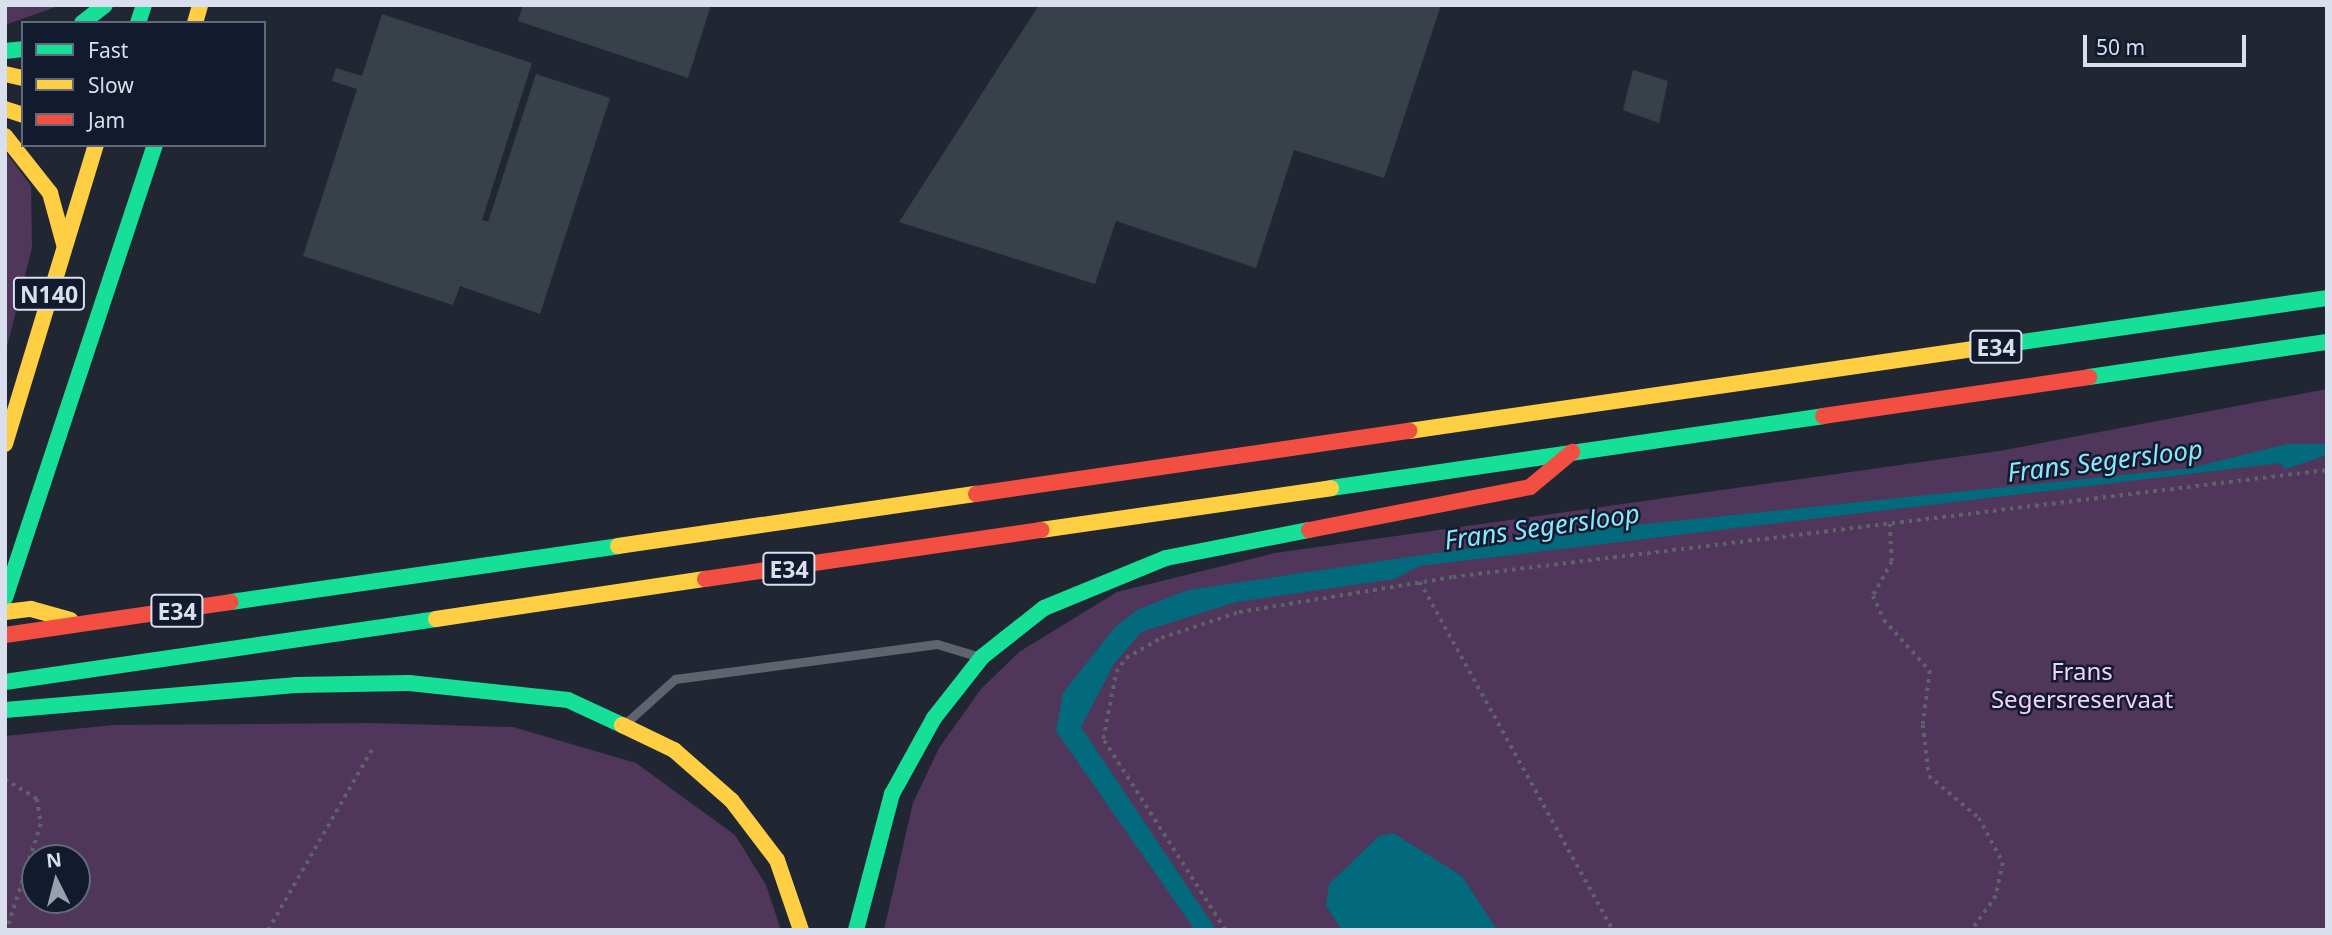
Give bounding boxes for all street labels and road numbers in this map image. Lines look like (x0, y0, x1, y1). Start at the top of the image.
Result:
road number: N140 (12, 274, 86, 314)
road number: E34 (1968, 328, 2024, 366)
road number: E34 (761, 550, 817, 589)
road number: E34 (149, 592, 205, 631)

